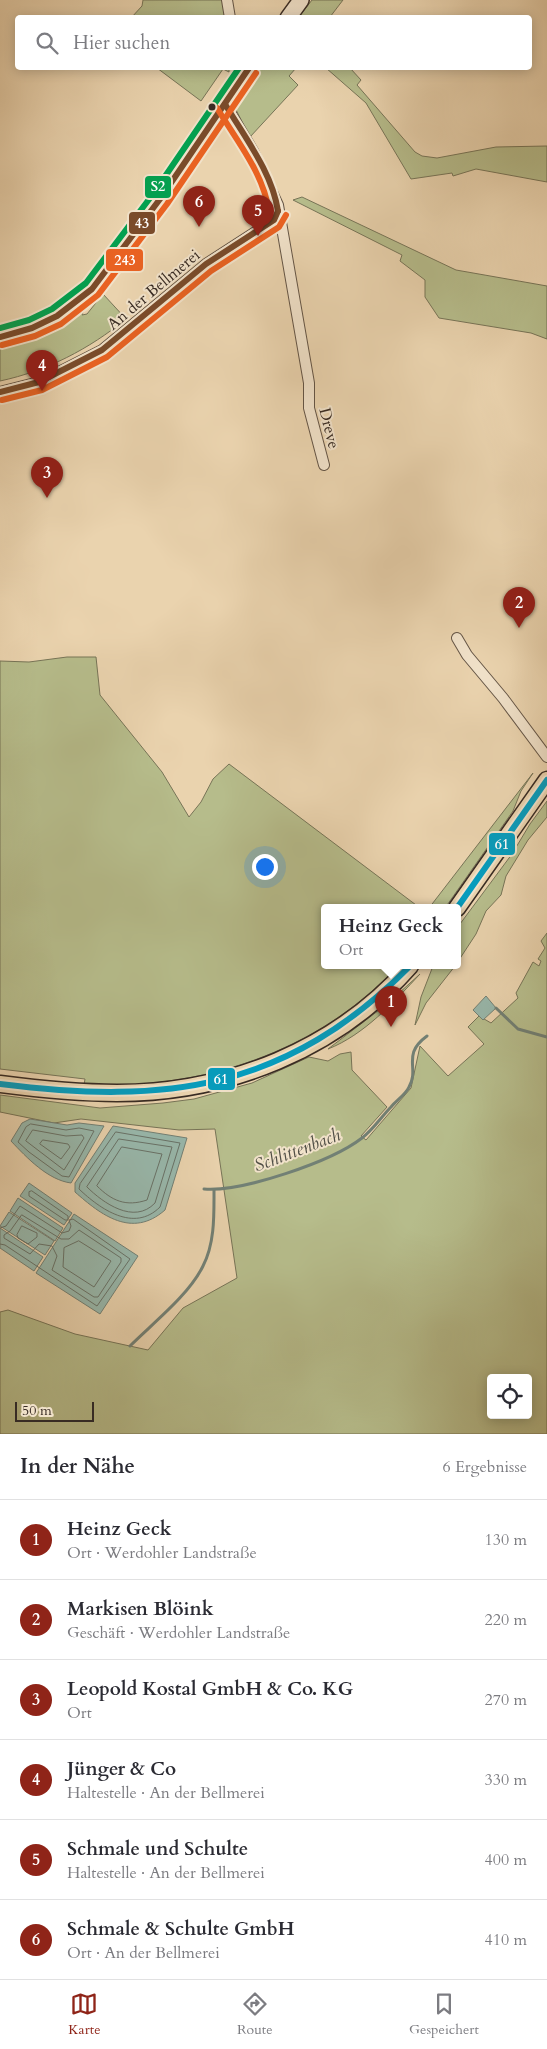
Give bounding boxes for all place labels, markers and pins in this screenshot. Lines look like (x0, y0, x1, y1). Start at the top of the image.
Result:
unlabelled marker (207, 102, 217, 112)
pin: 6 (183, 186, 215, 227)
pin: 5 (242, 195, 274, 236)
pin: 4 (26, 350, 58, 391)
pin: 3 (31, 457, 63, 498)
pin: 2 (503, 587, 535, 628)
pin: 1 (375, 986, 407, 1027)

